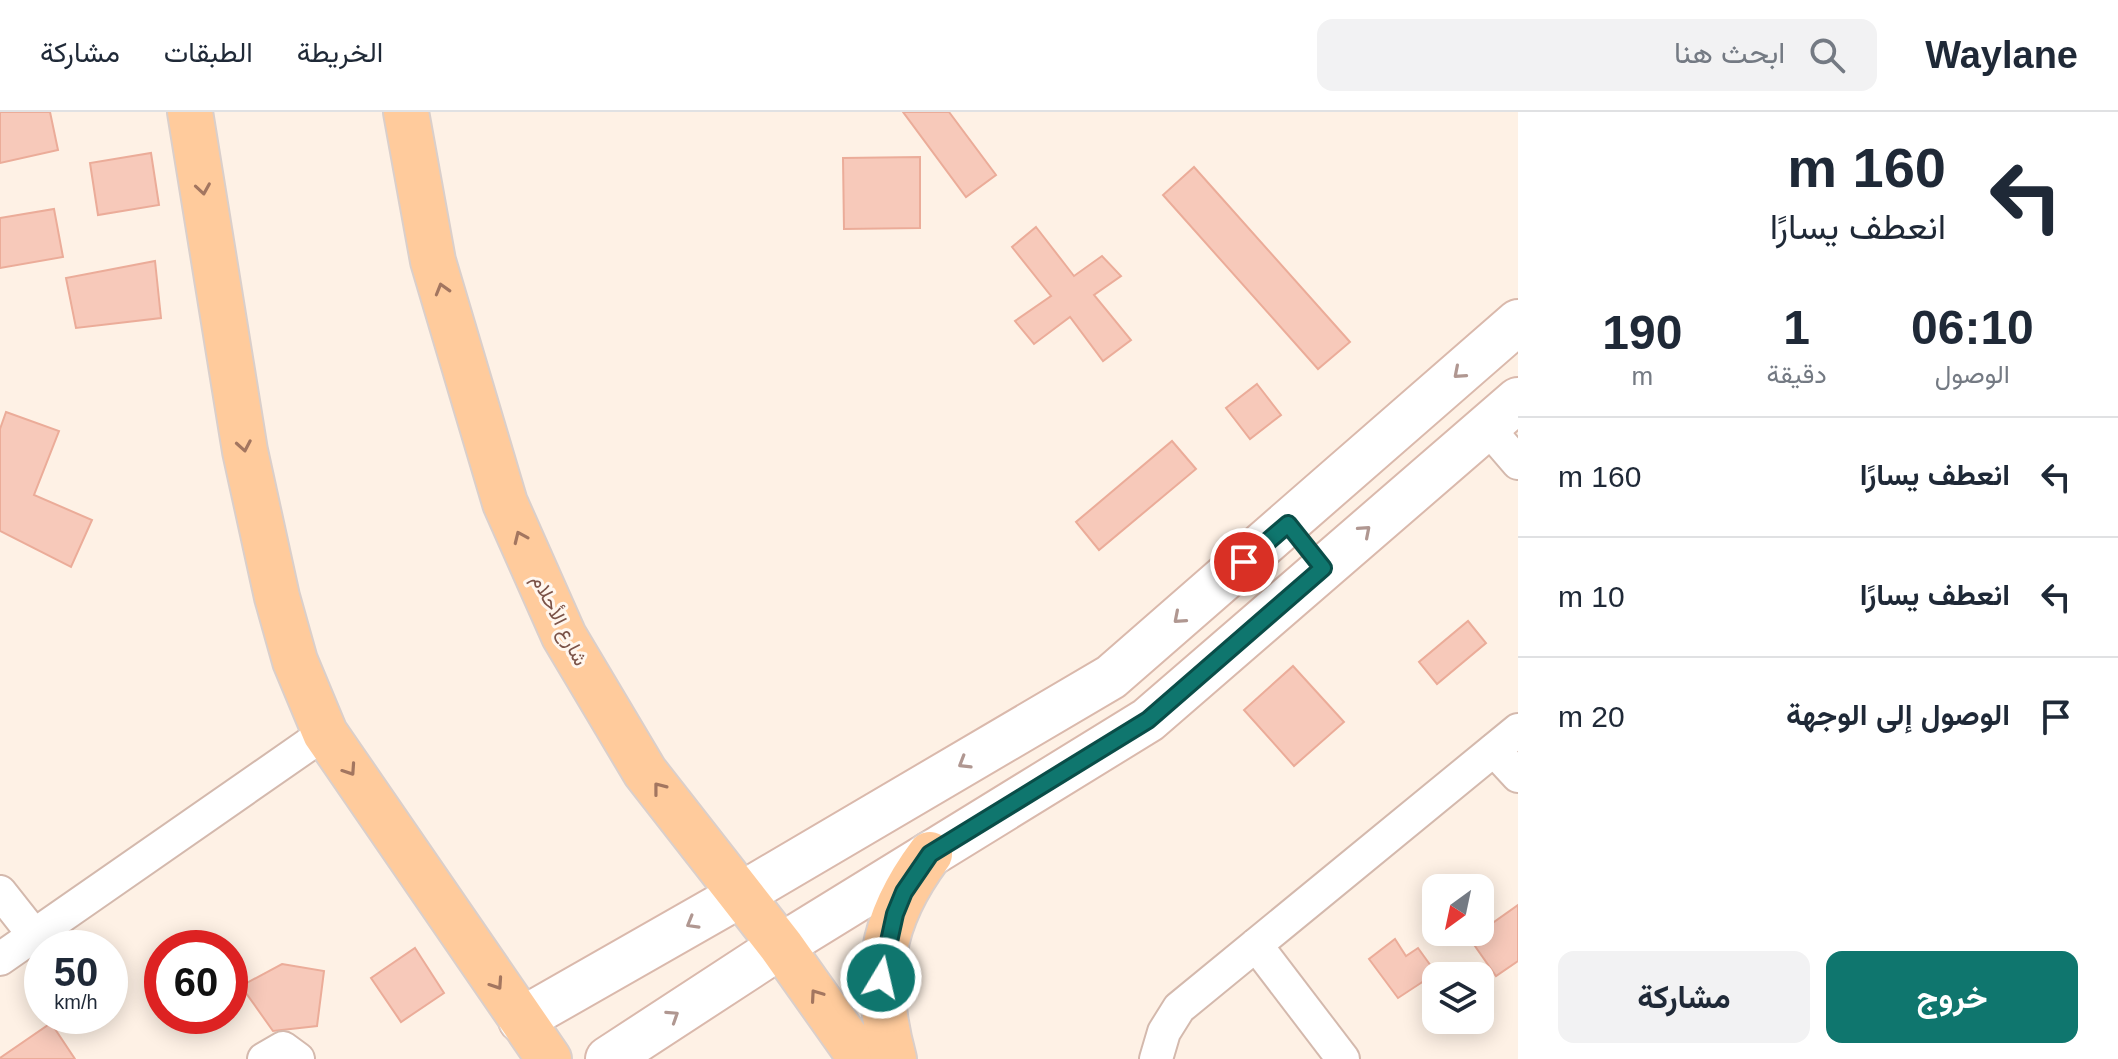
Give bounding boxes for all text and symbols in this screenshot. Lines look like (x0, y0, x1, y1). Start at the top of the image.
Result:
search box (1317, 19, 1877, 91)
icon: search (1805, 33, 1849, 77)
text: Waylane (1925, 34, 2078, 76)
text: ابحث هنا (1674, 36, 1785, 69)
text: مشاركة (40, 37, 120, 68)
text: الطبقات (164, 37, 253, 68)
text: الخريطة (297, 37, 383, 68)
text: 160 m (1787, 136, 1946, 199)
icon: left (1974, 144, 2078, 248)
one-way arrow (193, 182, 210, 196)
text: انعطف يسارًا (1770, 206, 1946, 247)
one-way arrow (435, 283, 451, 297)
text: 1 (1783, 301, 1810, 354)
text: 06:10 (1911, 301, 2034, 354)
text: 190 (1602, 306, 1682, 359)
text: دقيقة (1767, 359, 1827, 389)
text: الوصول (1935, 359, 2010, 389)
text: m (1631, 361, 1653, 391)
one-way arrow (1454, 364, 1469, 378)
one-way arrow (235, 439, 252, 452)
icon: left (2034, 455, 2078, 499)
text: انعطف يسارًا (1860, 458, 2010, 491)
text: 160 m (1558, 460, 1641, 493)
one-way arrow (1356, 526, 1371, 541)
pin (1210, 528, 1278, 596)
one-way arrow (514, 531, 530, 545)
icon: arrive (1222, 540, 1266, 584)
street label: شارع الأحلام (525, 571, 592, 671)
icon: left (2034, 575, 2078, 619)
text: انعطف يسارًا (1860, 578, 2010, 611)
text: 10 m (1558, 580, 1625, 613)
one-way arrow (1174, 608, 1188, 623)
icon: arrive (2034, 695, 2078, 739)
text: الوصول إلى الوجهة (1786, 698, 2010, 731)
text: 20 m (1558, 700, 1625, 733)
one-way arrow (958, 753, 973, 769)
one-way arrow (340, 761, 355, 775)
one-way arrow (654, 782, 668, 797)
north arrow (1422, 874, 1494, 946)
map controls (1422, 874, 1494, 1034)
one-way arrow (686, 913, 701, 929)
speed limit sign: 60 (144, 930, 248, 1034)
position arrow (839, 936, 923, 1020)
text: 50 (54, 950, 98, 994)
button: مشاركة (1558, 951, 1810, 1043)
button: خروج (1826, 951, 2078, 1043)
button: layers (1422, 962, 1494, 1034)
one-way arrow (487, 976, 502, 990)
one-way arrow (811, 990, 826, 1004)
text: km/h (54, 991, 98, 1013)
one-way arrow (664, 1011, 679, 1026)

